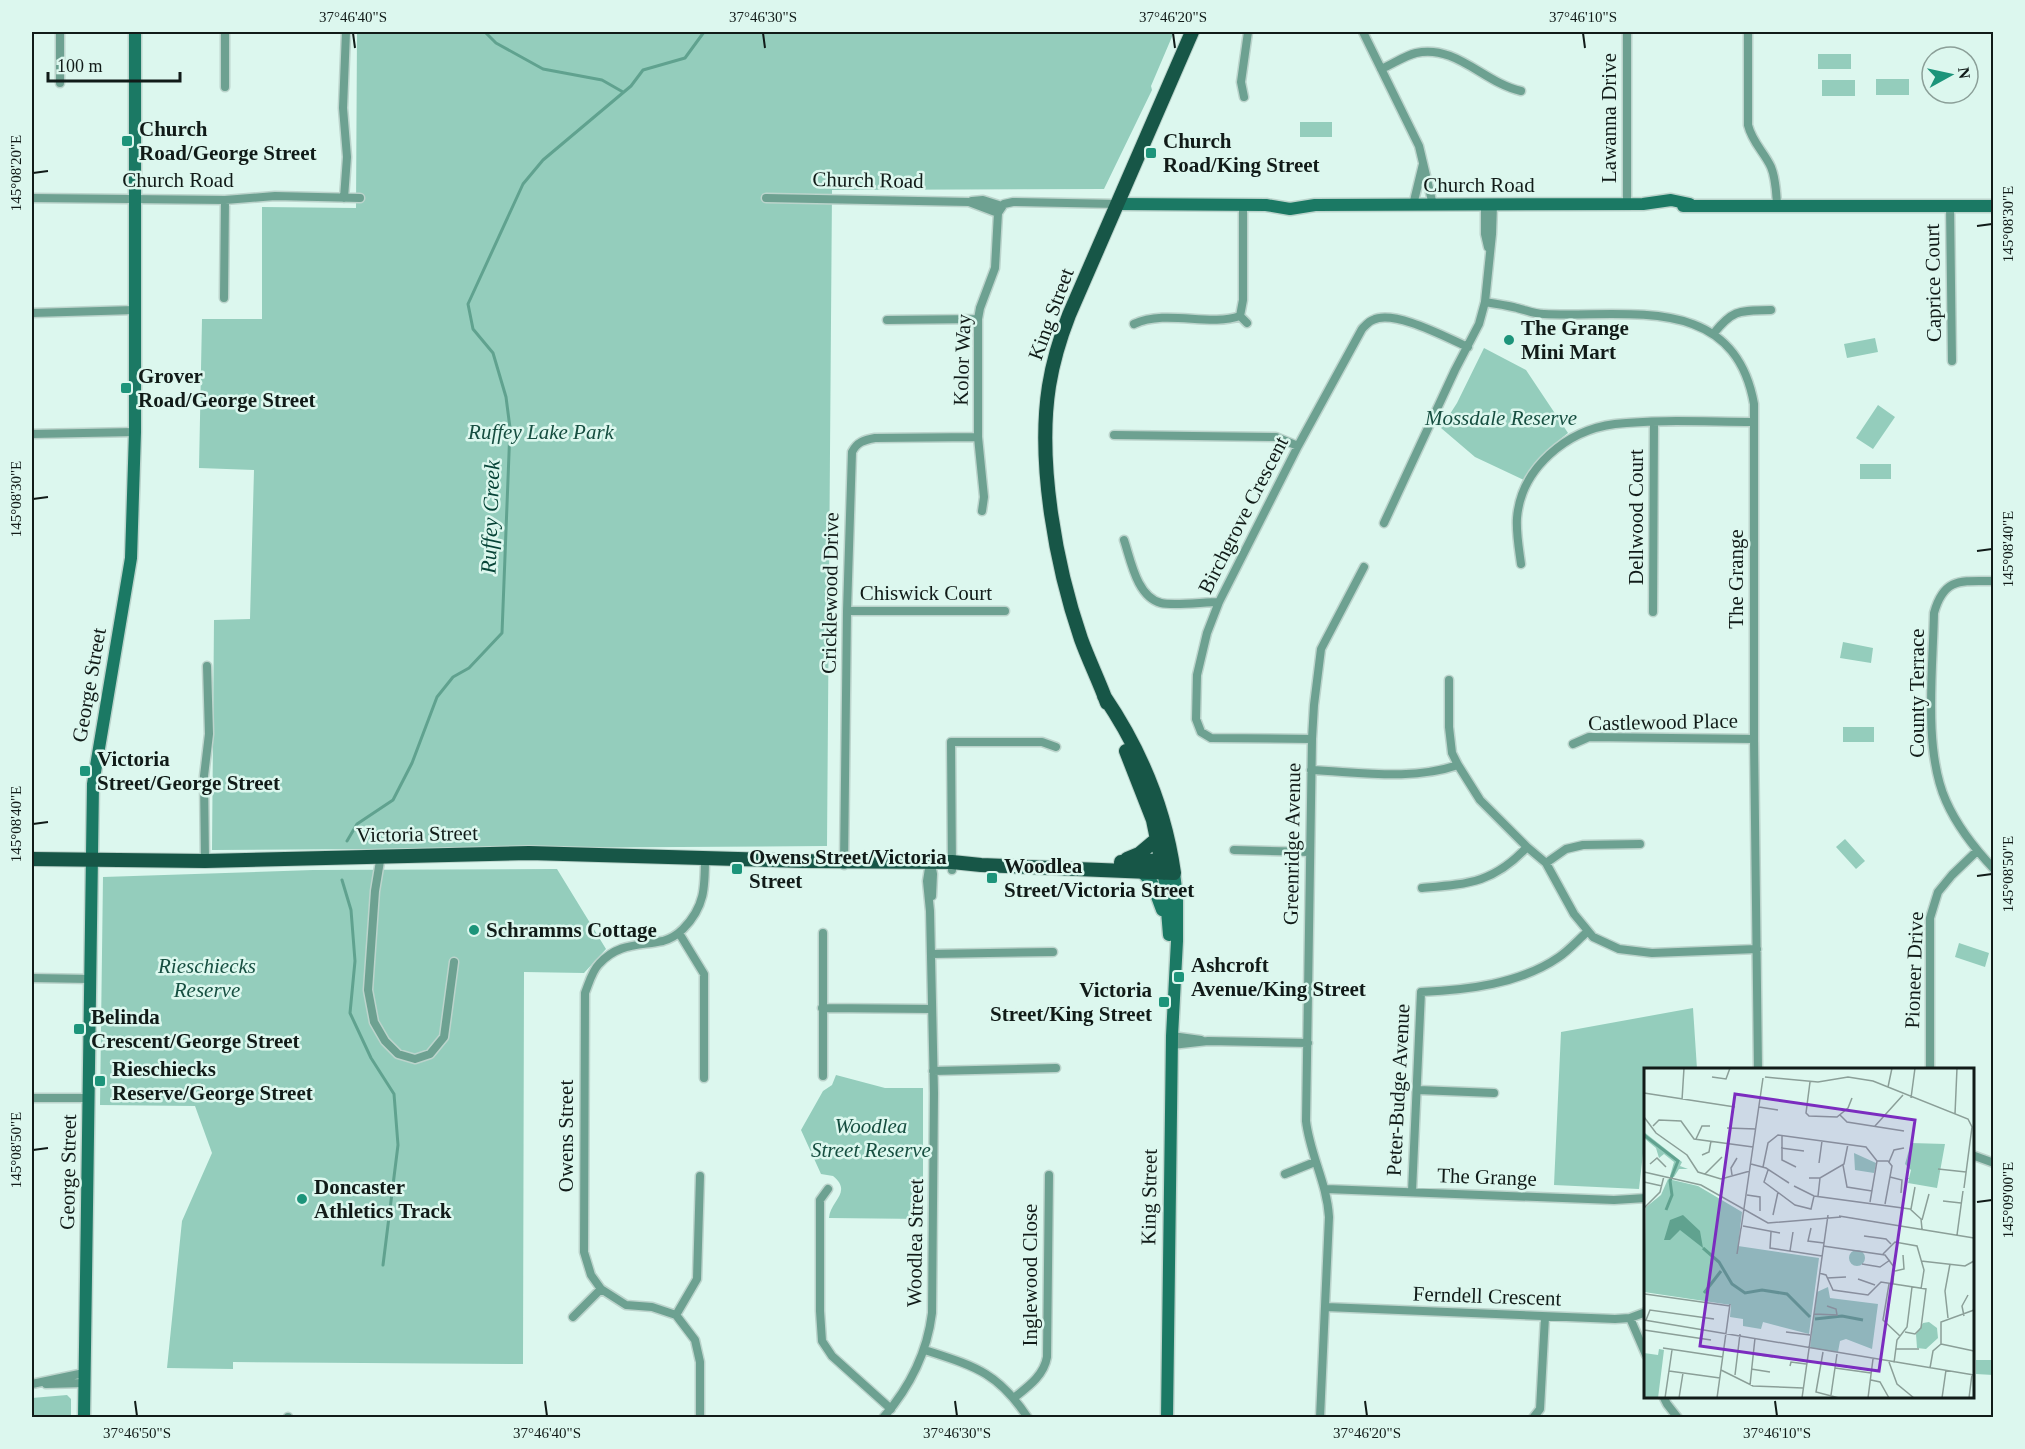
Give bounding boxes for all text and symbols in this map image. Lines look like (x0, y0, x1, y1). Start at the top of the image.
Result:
text: 37°46'40"S (319, 9, 387, 25)
text: 37°46'30"S (729, 9, 797, 25)
text: 37°46'20"S (1139, 9, 1207, 25)
text: 37°46'10"S (1549, 9, 1617, 25)
scale bar (48, 45, 180, 83)
north arrow (1920, 45, 1980, 105)
street label: Lawanna Drive (1597, 53, 1621, 183)
text: 100 m (57, 56, 103, 76)
text: N (1955, 66, 1974, 80)
place label: Church Road/George Street (139, 117, 316, 165)
place label: Church Road/King Street (1163, 129, 1320, 177)
marker: Church Road/George Street (120, 134, 134, 148)
text: 145°08'20"E (8, 135, 24, 211)
marker: Church Road/King Street (1144, 146, 1158, 160)
street label: Church Road (812, 167, 924, 193)
street label: Church Road (122, 168, 234, 192)
street label: Church Road (1423, 173, 1535, 197)
text: 145°08'30"E (2000, 186, 2016, 262)
street label: Caprice Court (1920, 223, 1946, 342)
street label: King Street (1023, 265, 1079, 363)
street label: Kolor Way (948, 313, 976, 406)
place label: The Grange Mini Mart (1521, 316, 1629, 364)
marker: The Grange Mini Mart (1502, 333, 1516, 347)
place label: Grover Road/George Street (138, 364, 315, 412)
marker: Grover Road/George Street (119, 381, 133, 395)
park label: Mossdale Reserve (1424, 406, 1577, 430)
park label: Ruffey Lake Park (467, 420, 615, 444)
street label: Birchgrove Crescent (1193, 432, 1293, 598)
street label: Dellwood Court (1624, 449, 1648, 585)
water label: Ruffey Creek (475, 459, 505, 575)
text: 145°08'30"E (8, 461, 24, 537)
text: 145°08'40"E (2000, 511, 2016, 587)
street label: Cricklewood Drive (817, 512, 843, 674)
street label: The Grange (1724, 529, 1748, 629)
street label: Chiswick Court (860, 581, 992, 605)
street label: George Street (67, 626, 111, 744)
street label: County Terrace (1905, 628, 1929, 758)
street label: Castlewood Place (1588, 709, 1738, 735)
place label: Victoria Street/George Street (97, 747, 280, 795)
street label: Greenridge Avenue (1279, 763, 1305, 925)
marker: Victoria Street/George Street (78, 764, 92, 778)
text: 145°08'40"E (8, 786, 24, 862)
street label: Victoria Street (356, 821, 478, 847)
text: 145°08'50"E (2000, 836, 2016, 912)
place label: Owens Street/Victoria Street (749, 845, 947, 893)
place label: Woodlea Street/Victoria Street (1004, 854, 1194, 902)
marker: Owens Street/Victoria Street (730, 862, 744, 876)
marker: Woodlea Street/Victoria Street (985, 871, 999, 885)
street label: Pioneer Drive (1900, 911, 1928, 1029)
place label: Schramms Cottage (486, 918, 657, 942)
marker: Schramms Cottage (467, 923, 481, 937)
place label: Ashcroft Avenue/King Street (1191, 953, 1366, 1001)
park label: Rieschiecks Reserve (157, 954, 256, 1002)
marker: Ashcroft Avenue/King Street (1172, 970, 1186, 984)
place label: Victoria Street/King Street (990, 978, 1152, 1026)
marker: Victoria Street/King Street (1157, 995, 1171, 1009)
street label: Peter-Budge Avenue (1382, 1003, 1414, 1177)
place label: Belinda Crescent/George Street (91, 1005, 300, 1053)
marker: Belinda Crescent/George Street (72, 1022, 86, 1036)
place label: Rieschiecks Reserve/George Street (112, 1057, 313, 1105)
inset map (1644, 1068, 1974, 1398)
marker: Rieschiecks Reserve/George Street (93, 1074, 107, 1088)
street label: Owens Street (554, 1080, 578, 1192)
text: 145°08'50"E (8, 1112, 24, 1188)
street label: George Street (55, 1114, 81, 1230)
park label: Woodlea Street Reserve (811, 1114, 931, 1162)
street label: King Street (1136, 1149, 1162, 1245)
text: 145°09'00"E (2000, 1162, 2016, 1238)
street label: The Grange (1437, 1163, 1537, 1191)
place label: Doncaster Athletics Track (314, 1175, 452, 1223)
street label: Woodlea Street (902, 1178, 928, 1307)
marker: Doncaster Athletics Track (295, 1192, 309, 1206)
street label: Inglewood Close (1018, 1204, 1042, 1346)
street label: Ferndell Crescent (1412, 1281, 1562, 1311)
text: 37°46'50"S (103, 1425, 171, 1441)
text: 37°46'40"S (513, 1425, 581, 1441)
text: 37°46'30"S (923, 1425, 991, 1441)
text: 37°46'20"S (1333, 1425, 1401, 1441)
text: 37°46'10"S (1743, 1425, 1811, 1441)

